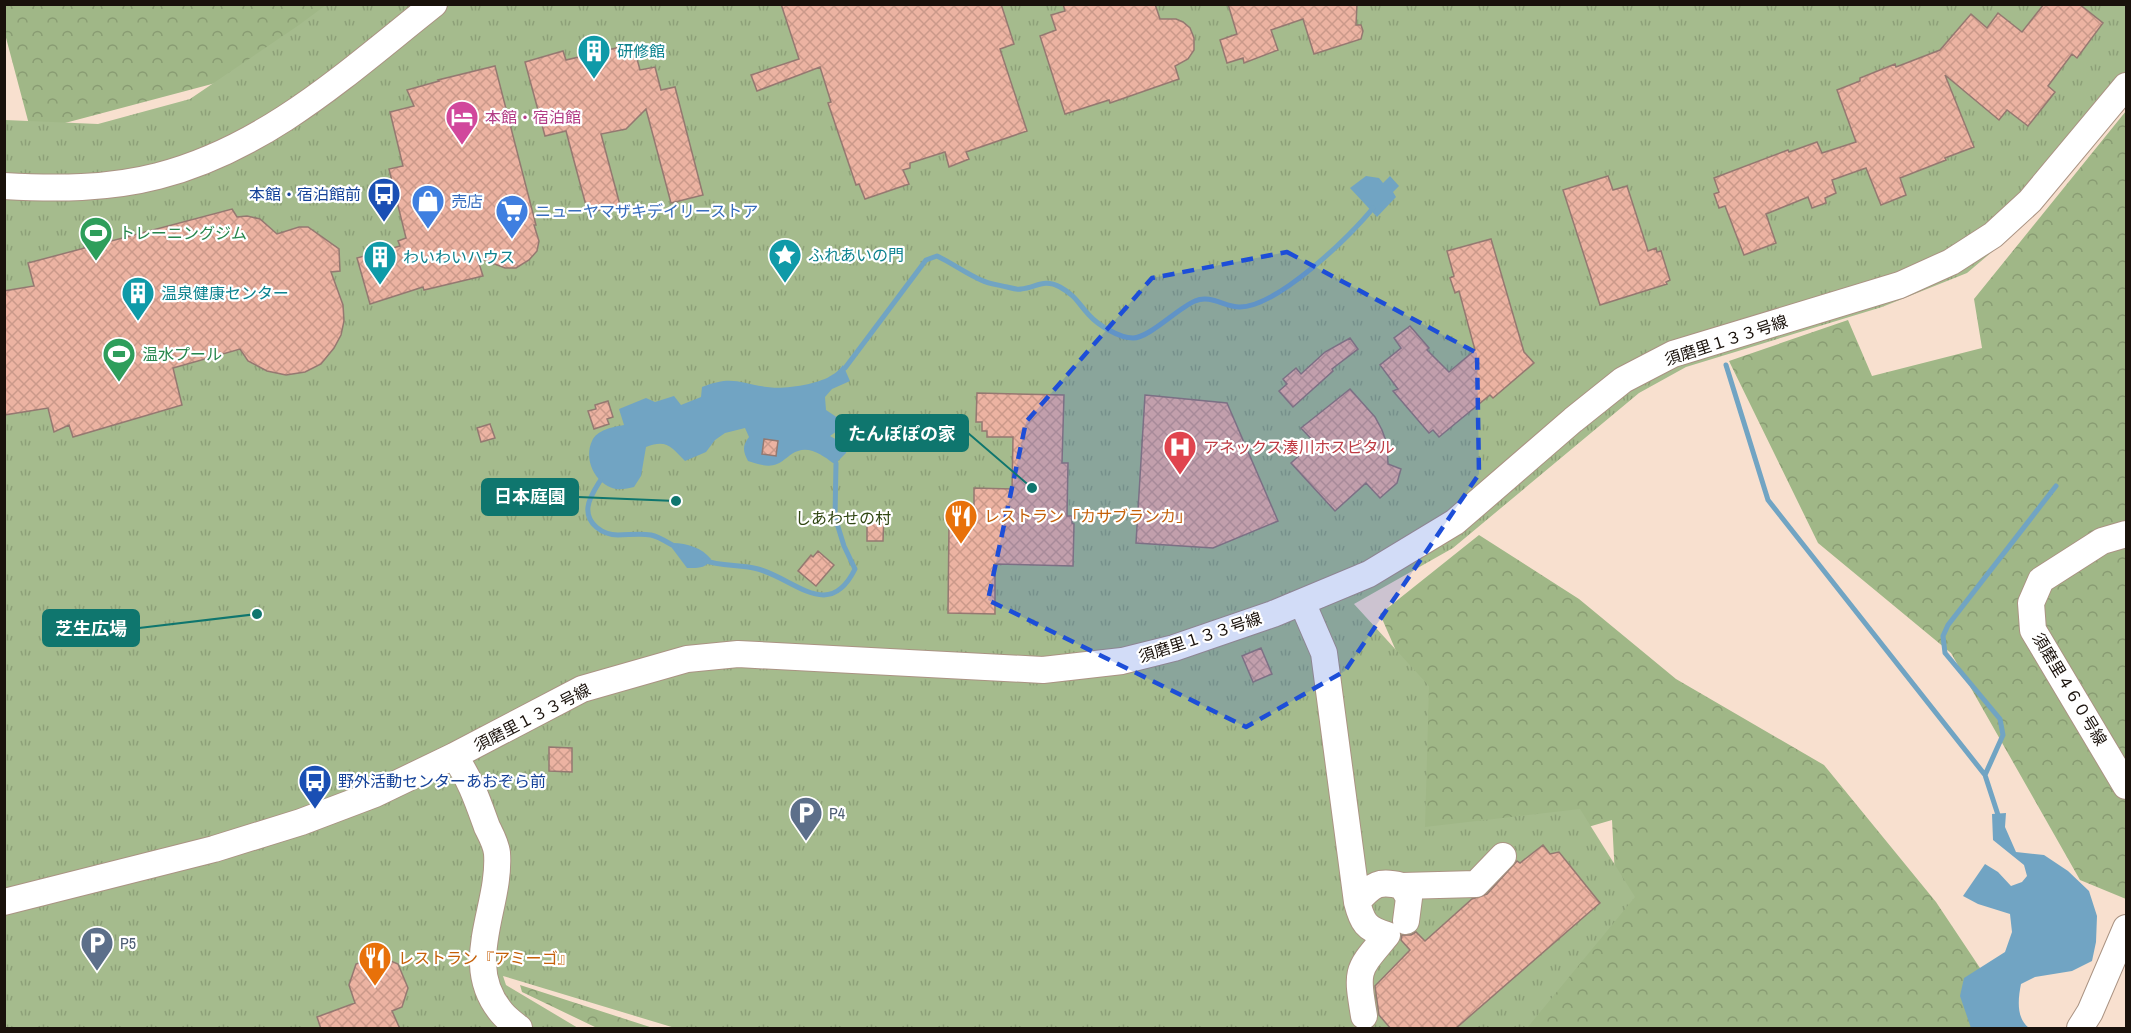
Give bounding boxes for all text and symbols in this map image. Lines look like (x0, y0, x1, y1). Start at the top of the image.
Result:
building icon: 研修館 (576, 33, 612, 80)
place label: 研修館 (617, 40, 665, 62)
hotel icon: 本館・宿泊館 (444, 99, 480, 146)
place label: 本館・宿泊館 (485, 106, 581, 128)
bus stop icon: 本館・宿泊館前 (366, 176, 402, 223)
place label: 本館・宿泊館前 (249, 183, 361, 205)
shop icon: 売店 (410, 183, 446, 230)
place label: 売店 (451, 190, 483, 212)
supermarket icon: ニューヤマザキデイリーストア (494, 193, 530, 240)
place label: ニューヤマザキデイリーストア (535, 200, 758, 222)
sports icon: トレーニングジム (78, 215, 114, 262)
place label: トレーニングジム (119, 222, 247, 244)
place icon: ふれあいの門 (767, 237, 803, 284)
building icon: わいわいハウス (362, 239, 398, 286)
place label: ふれあいの門 (808, 244, 904, 266)
place label: わいわいハウス (403, 246, 515, 268)
building icon: 温泉健康センター (120, 275, 156, 322)
place label: 温泉健康センター (161, 282, 289, 304)
street label: 須磨里１３３号線 (1662, 310, 1790, 370)
sports icon: 温水プール (101, 336, 137, 383)
place label: 温水プール (142, 343, 222, 365)
callout: たんぽぽの家 (836, 415, 968, 451)
text: たんぽぽの家 (848, 421, 956, 446)
hospital icon: アネックス湊川ホスピタル (1162, 429, 1198, 476)
place label: アネックス湊川ホスピタル (1203, 436, 1395, 458)
callout: 日本庭園 (482, 479, 578, 515)
text: 日本庭園 (494, 484, 566, 509)
restaurant icon: レストラン「カサブランカ」 (943, 498, 979, 545)
place label: レストラン「カサブランカ」 (984, 505, 1192, 527)
park label: しあわせの村 (795, 507, 891, 529)
street label: 須磨里１３３号線 (1136, 607, 1264, 667)
callout: 芝生広場 (43, 610, 139, 646)
text: 芝生広場 (55, 616, 127, 641)
street label: 須磨里４６０号線 (2028, 628, 2112, 750)
street label: 須磨里１３３号線 (470, 678, 594, 756)
bus stop icon: 野外活動センターあおぞら前 (297, 763, 333, 810)
place label: 野外活動センターあおぞら前 (338, 770, 546, 792)
parking icon: P4 (788, 795, 824, 842)
place label: P4 (829, 802, 845, 824)
parking icon: P5 (79, 925, 115, 972)
place label: P5 (120, 932, 136, 954)
restaurant icon: レストラン『アミーゴ』 (357, 940, 393, 987)
place label: レストラン『アミーゴ』 (398, 947, 574, 969)

